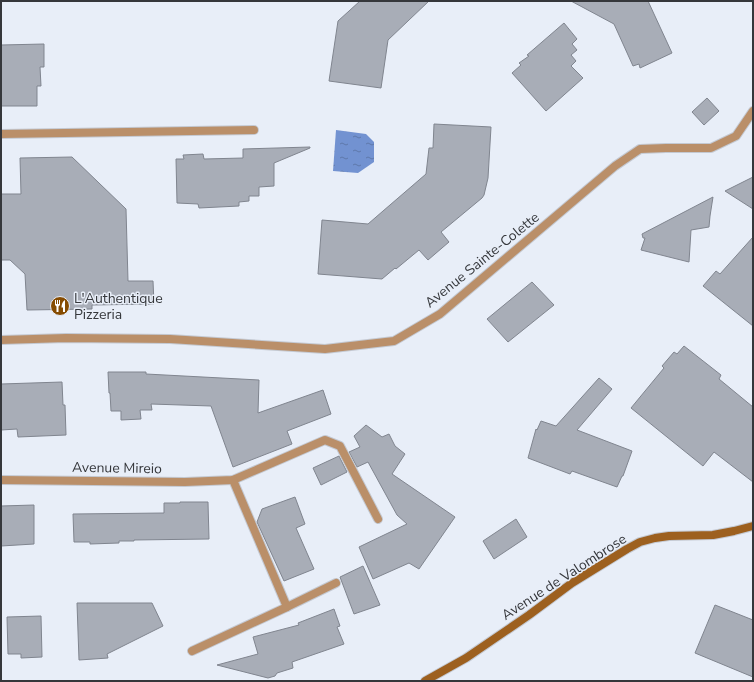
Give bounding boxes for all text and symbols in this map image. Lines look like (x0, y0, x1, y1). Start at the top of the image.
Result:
street label: Avenue Sainte-Colette (421, 208, 543, 312)
place label: L'Authentique Pizzeria (74, 289, 163, 324)
restaurant icon: L'Authentique Pizzeria (49, 295, 71, 317)
street label: Avenue Mireio (72, 458, 162, 478)
street label: Avenue de Valombrose (498, 529, 630, 625)

